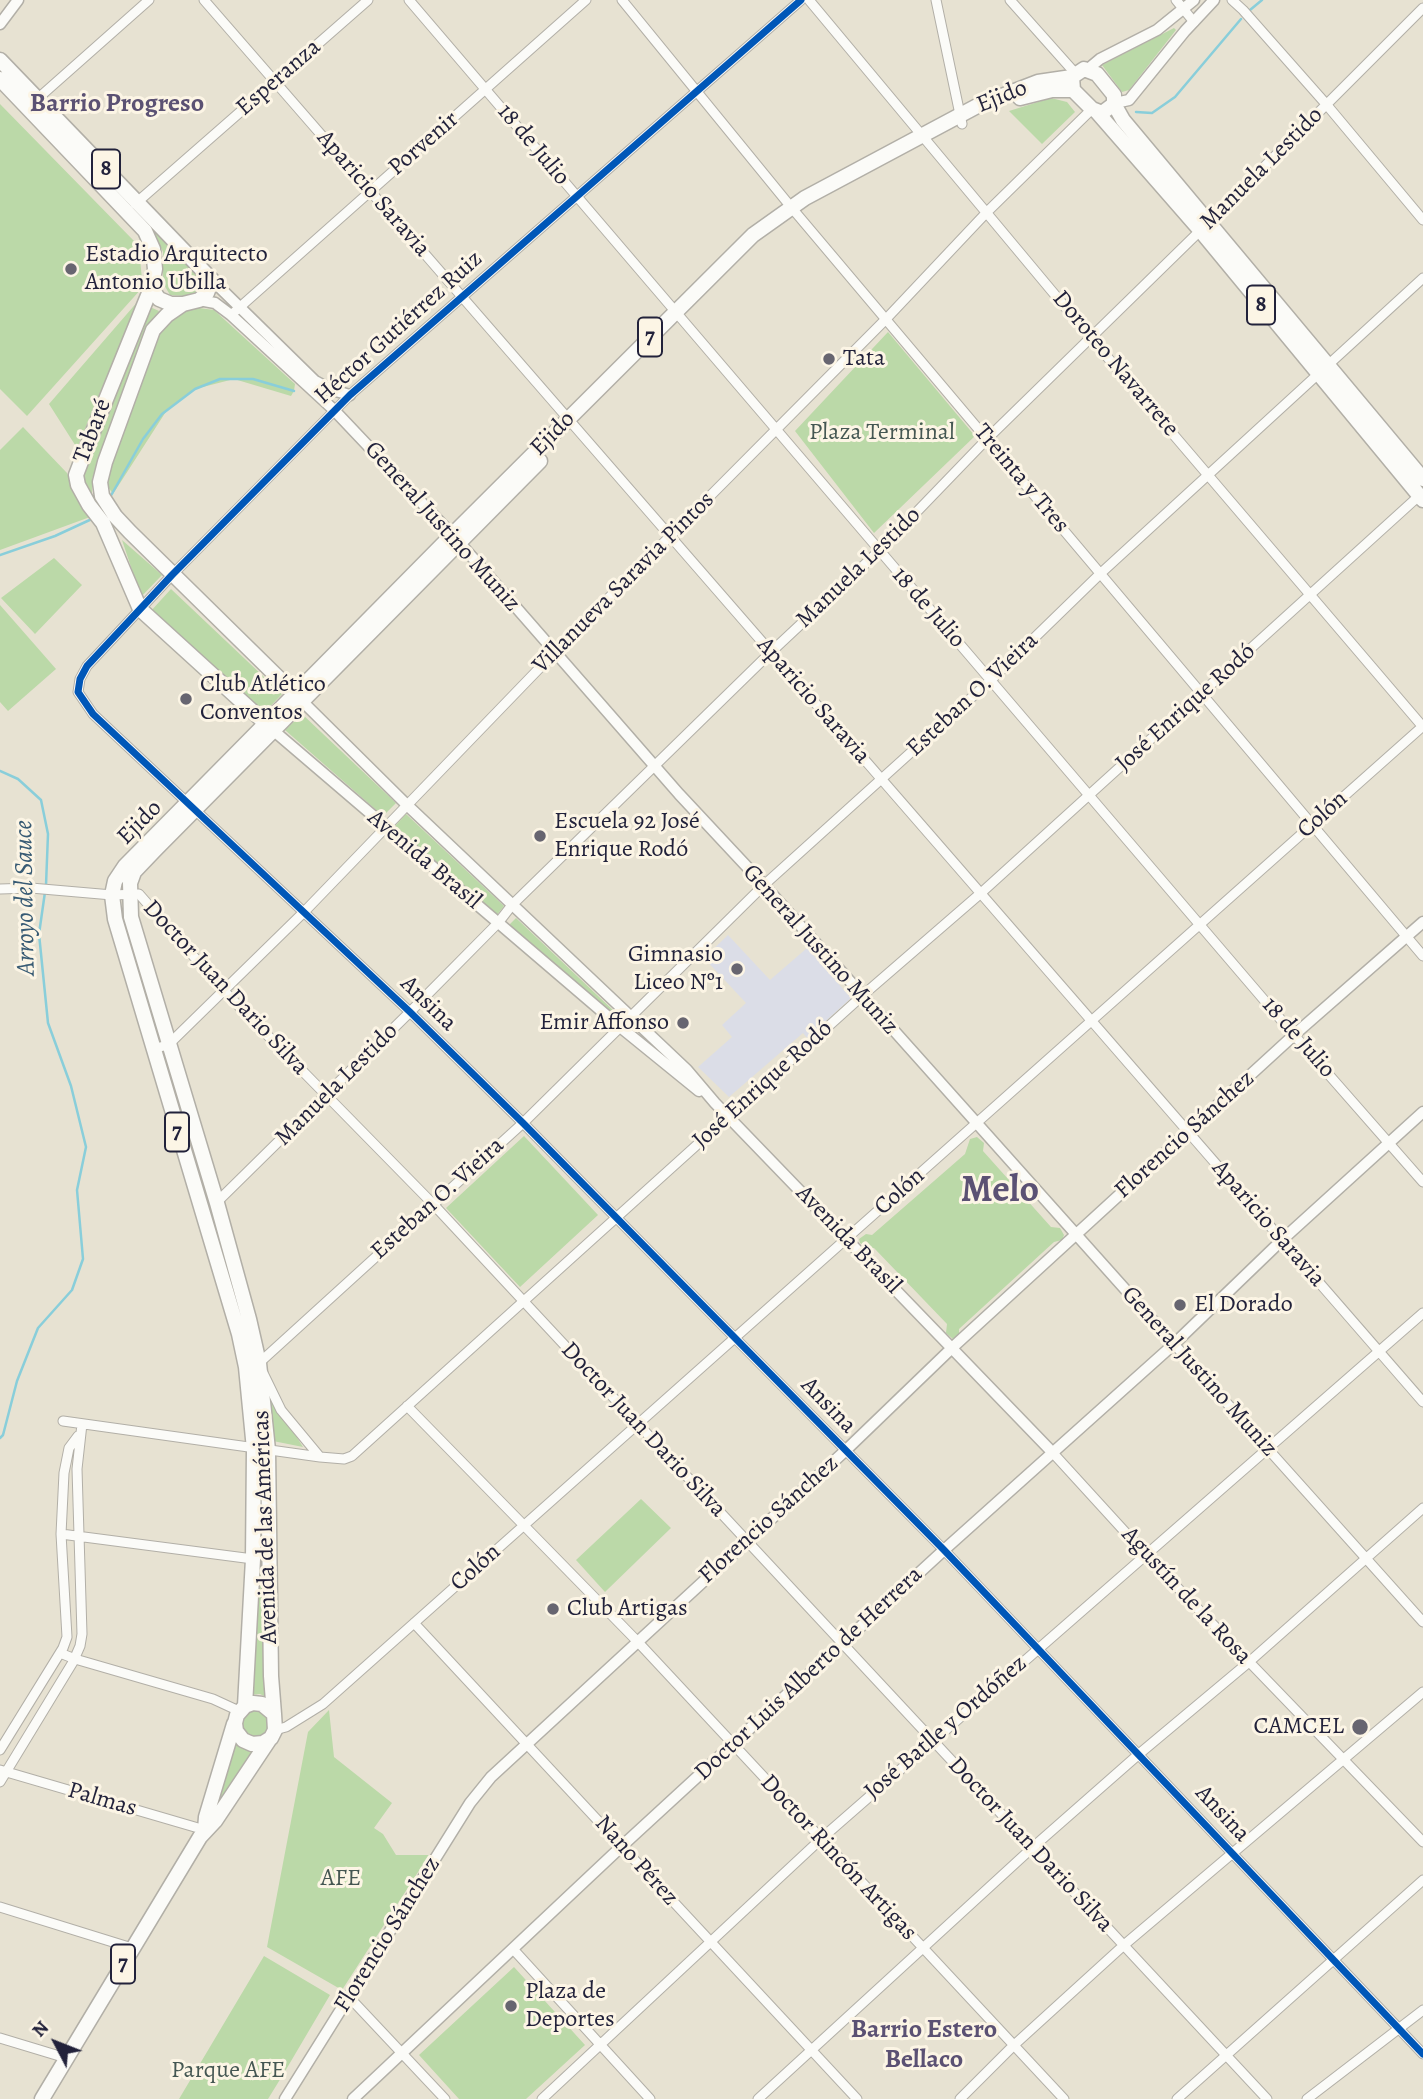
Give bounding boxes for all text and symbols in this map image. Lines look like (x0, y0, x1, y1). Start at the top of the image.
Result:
street label: Esperanza (231, 33, 327, 123)
street label: Ejido (973, 74, 1031, 120)
district label: Barrio Progreso (30, 89, 204, 121)
street label: 18 de Julio (491, 98, 575, 192)
street label: Manuela Lestido (1195, 102, 1329, 236)
street label: Porvenir (383, 106, 465, 182)
street label: Aparicio Saravia (310, 125, 436, 263)
road number: 8 (92, 150, 120, 188)
place label: Estadio Arquitecto Antonio Ubilla (85, 241, 268, 297)
street label: Héctor Gutiérrez Ruiz (309, 245, 489, 411)
marker: Estadio Arquitecto Antonio Ubilla (63, 261, 79, 277)
street label: Doroteo Navarrete (1046, 285, 1184, 443)
road number: 8 (1247, 286, 1275, 324)
road number: 7 (638, 318, 662, 356)
place label: Tata (843, 345, 885, 373)
marker: Tata (821, 351, 837, 367)
street label: Tabaré (68, 395, 118, 467)
street label: Ejido (525, 406, 581, 462)
park label: Plaza Terminal (809, 419, 955, 447)
street label: Treinta y Tres (967, 419, 1075, 539)
street label: General Justino Muniz (358, 436, 526, 618)
street label: Villanueva Saravia Pintos (527, 486, 721, 680)
street label: Manuela Lestido (791, 501, 927, 635)
street label: 18 de Julio (885, 562, 971, 654)
street label: Esteban O. Vieira (901, 627, 1045, 763)
street label: Aparicio Saravia (750, 632, 876, 770)
street label: José Enrique Rodó (1110, 638, 1262, 778)
place label: Club Atlético Conventos (200, 671, 326, 727)
marker: Club Atlético Conventos (178, 691, 194, 707)
street label: Colón (1292, 785, 1354, 845)
street label: Ejido (112, 795, 168, 851)
street label: Avenida Brasil (361, 804, 487, 916)
place label: Escuela 92 José Enrique Rodó (554, 808, 700, 864)
water label: Arroyo del Sauce (9, 820, 43, 976)
marker: Escuela 92 José Enrique Rodó (532, 828, 548, 844)
street label: General Justino Muniz (736, 859, 904, 1041)
street label: Doctor Juan Dario Silva (136, 894, 314, 1082)
place label: Gimnasio Liceo Nº1 (628, 941, 723, 997)
marker: Gimnasio Liceo Nº1 (729, 961, 745, 977)
street label: Ansina (394, 970, 462, 1038)
street label: 18 de Julio (1255, 992, 1341, 1084)
place label: Emir Affonso (539, 1009, 669, 1037)
marker: Emir Affonso (675, 1015, 691, 1031)
street label: José Enrique Rodó (687, 1015, 839, 1155)
street label: Manuela Lestido (270, 1018, 404, 1152)
street label: Florencio Sánchez (1109, 1065, 1261, 1205)
road number: 7 (165, 1112, 189, 1152)
street label: Esteban O. Vieira (365, 1132, 511, 1266)
street label: Aparicio Saravia (1205, 1155, 1331, 1293)
street label: Colón (869, 1162, 931, 1222)
district label: Melo (961, 1169, 1039, 1215)
street label: Avenida Brasil (789, 1180, 907, 1300)
street label: General Justino Muniz (1115, 1281, 1283, 1463)
place label: El Dorado (1194, 1291, 1293, 1319)
marker: El Dorado (1172, 1297, 1188, 1313)
street label: Doctor Juan Dario Silva (554, 1336, 732, 1524)
street label: Ansina (794, 1372, 862, 1440)
street label: Avenida de las Américas (248, 1409, 284, 1645)
street label: Florencio Sánchez (693, 1450, 845, 1590)
street label: Agustín de la Rosa (1115, 1521, 1257, 1671)
street label: Colón (445, 1538, 507, 1598)
street label: Doctor Luis Alberto de Herrera (689, 1561, 929, 1787)
place label: Club Artigas (567, 1595, 688, 1623)
marker: Club Artigas (545, 1601, 561, 1617)
street label: José Batlle y Ordóñez (859, 1650, 1033, 1806)
place label: CAMCEL (1253, 1713, 1344, 1741)
marker: CAMCEL (1350, 1717, 1370, 1737)
street label: Doctor Juan Dario Silva (941, 1751, 1119, 1939)
street label: Doctor Rincón Artigas (754, 1769, 922, 1947)
street label: Palmas (64, 1776, 140, 1824)
street label: Ansina (1188, 1780, 1256, 1848)
street label: Nano Pérez (588, 1810, 684, 1912)
street label: Florencio Sánchez (329, 1852, 447, 2018)
park label: AFE (321, 1865, 361, 1893)
road number: 7 (111, 1944, 135, 1983)
place label: Plaza de Deportes (525, 1978, 615, 2034)
marker: Plaza de Deportes (503, 1998, 519, 2014)
north arrow (21, 2008, 91, 2078)
text: N (26, 2015, 55, 2043)
district label: Barrio Estero Bellaco (851, 2015, 997, 2076)
park label: Parque AFE (171, 2057, 285, 2085)

